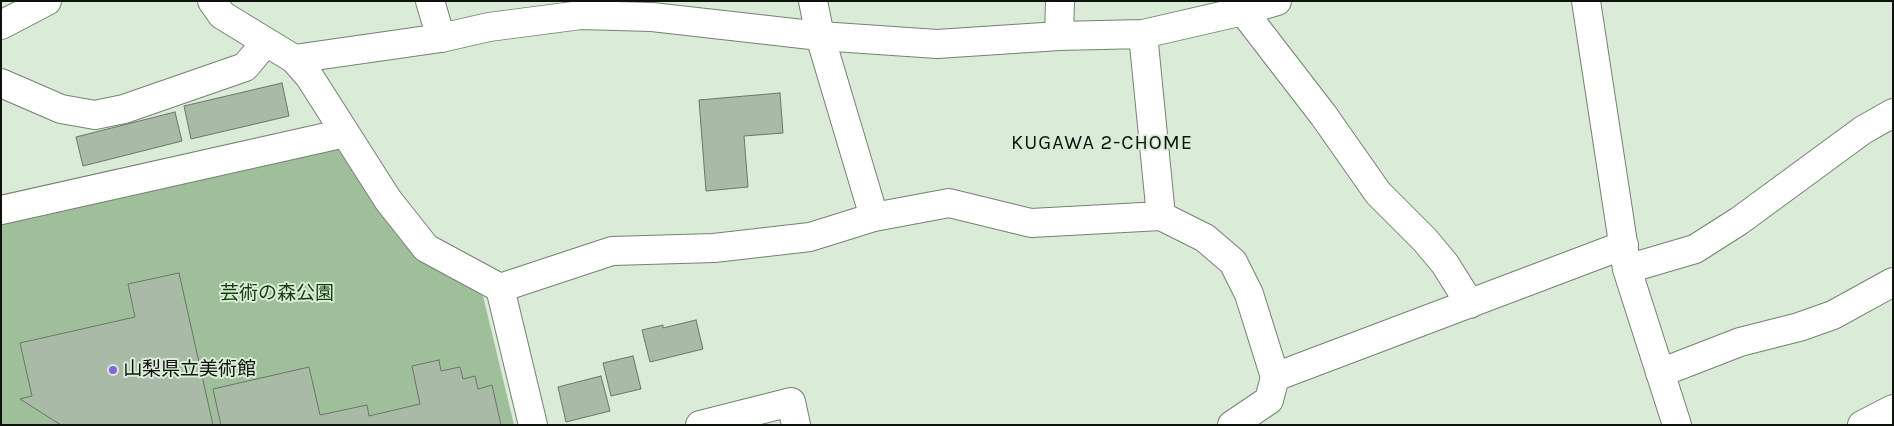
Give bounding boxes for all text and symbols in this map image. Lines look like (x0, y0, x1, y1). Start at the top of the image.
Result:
district label: KUGAWA 2-CHOME (1009, 131, 1195, 155)
park label: 芸術の森公園 (220, 283, 334, 305)
place label: 山梨県立美術館 (123, 359, 256, 381)
marker: 山梨県立美術館 (107, 364, 119, 376)

